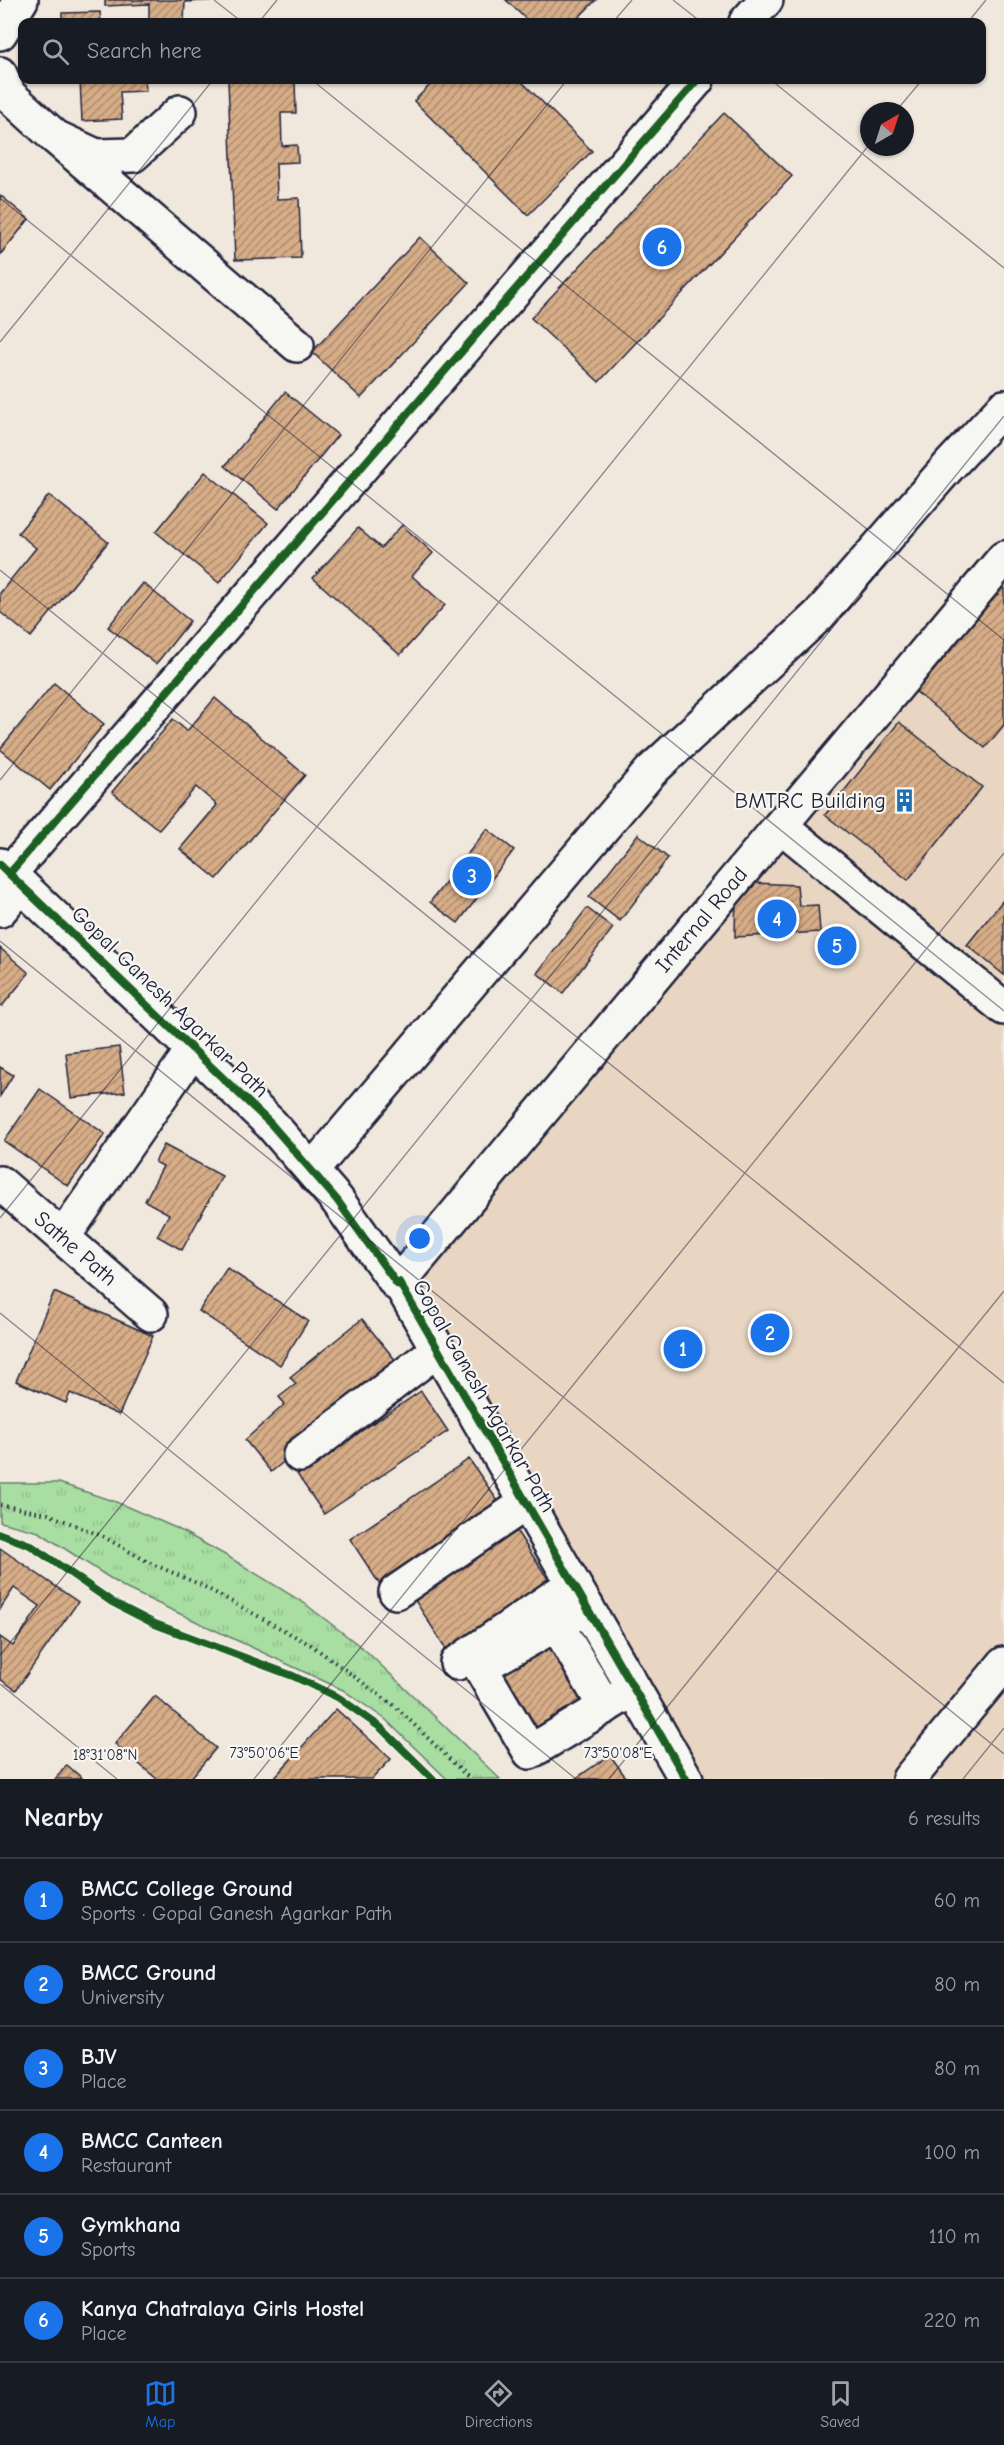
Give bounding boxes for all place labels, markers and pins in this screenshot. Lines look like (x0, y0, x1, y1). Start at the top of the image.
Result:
pin: 6 (642, 224, 682, 270)
place label: BMTRC Building (735, 788, 886, 814)
building icon: BMTRC Building (891, 788, 917, 814)
pin: 3 (452, 854, 492, 898)
pin: 4 (758, 896, 796, 942)
pin: 5 (818, 924, 856, 968)
pin: 2 (750, 1310, 790, 1356)
pin: 1 (664, 1326, 702, 1372)

